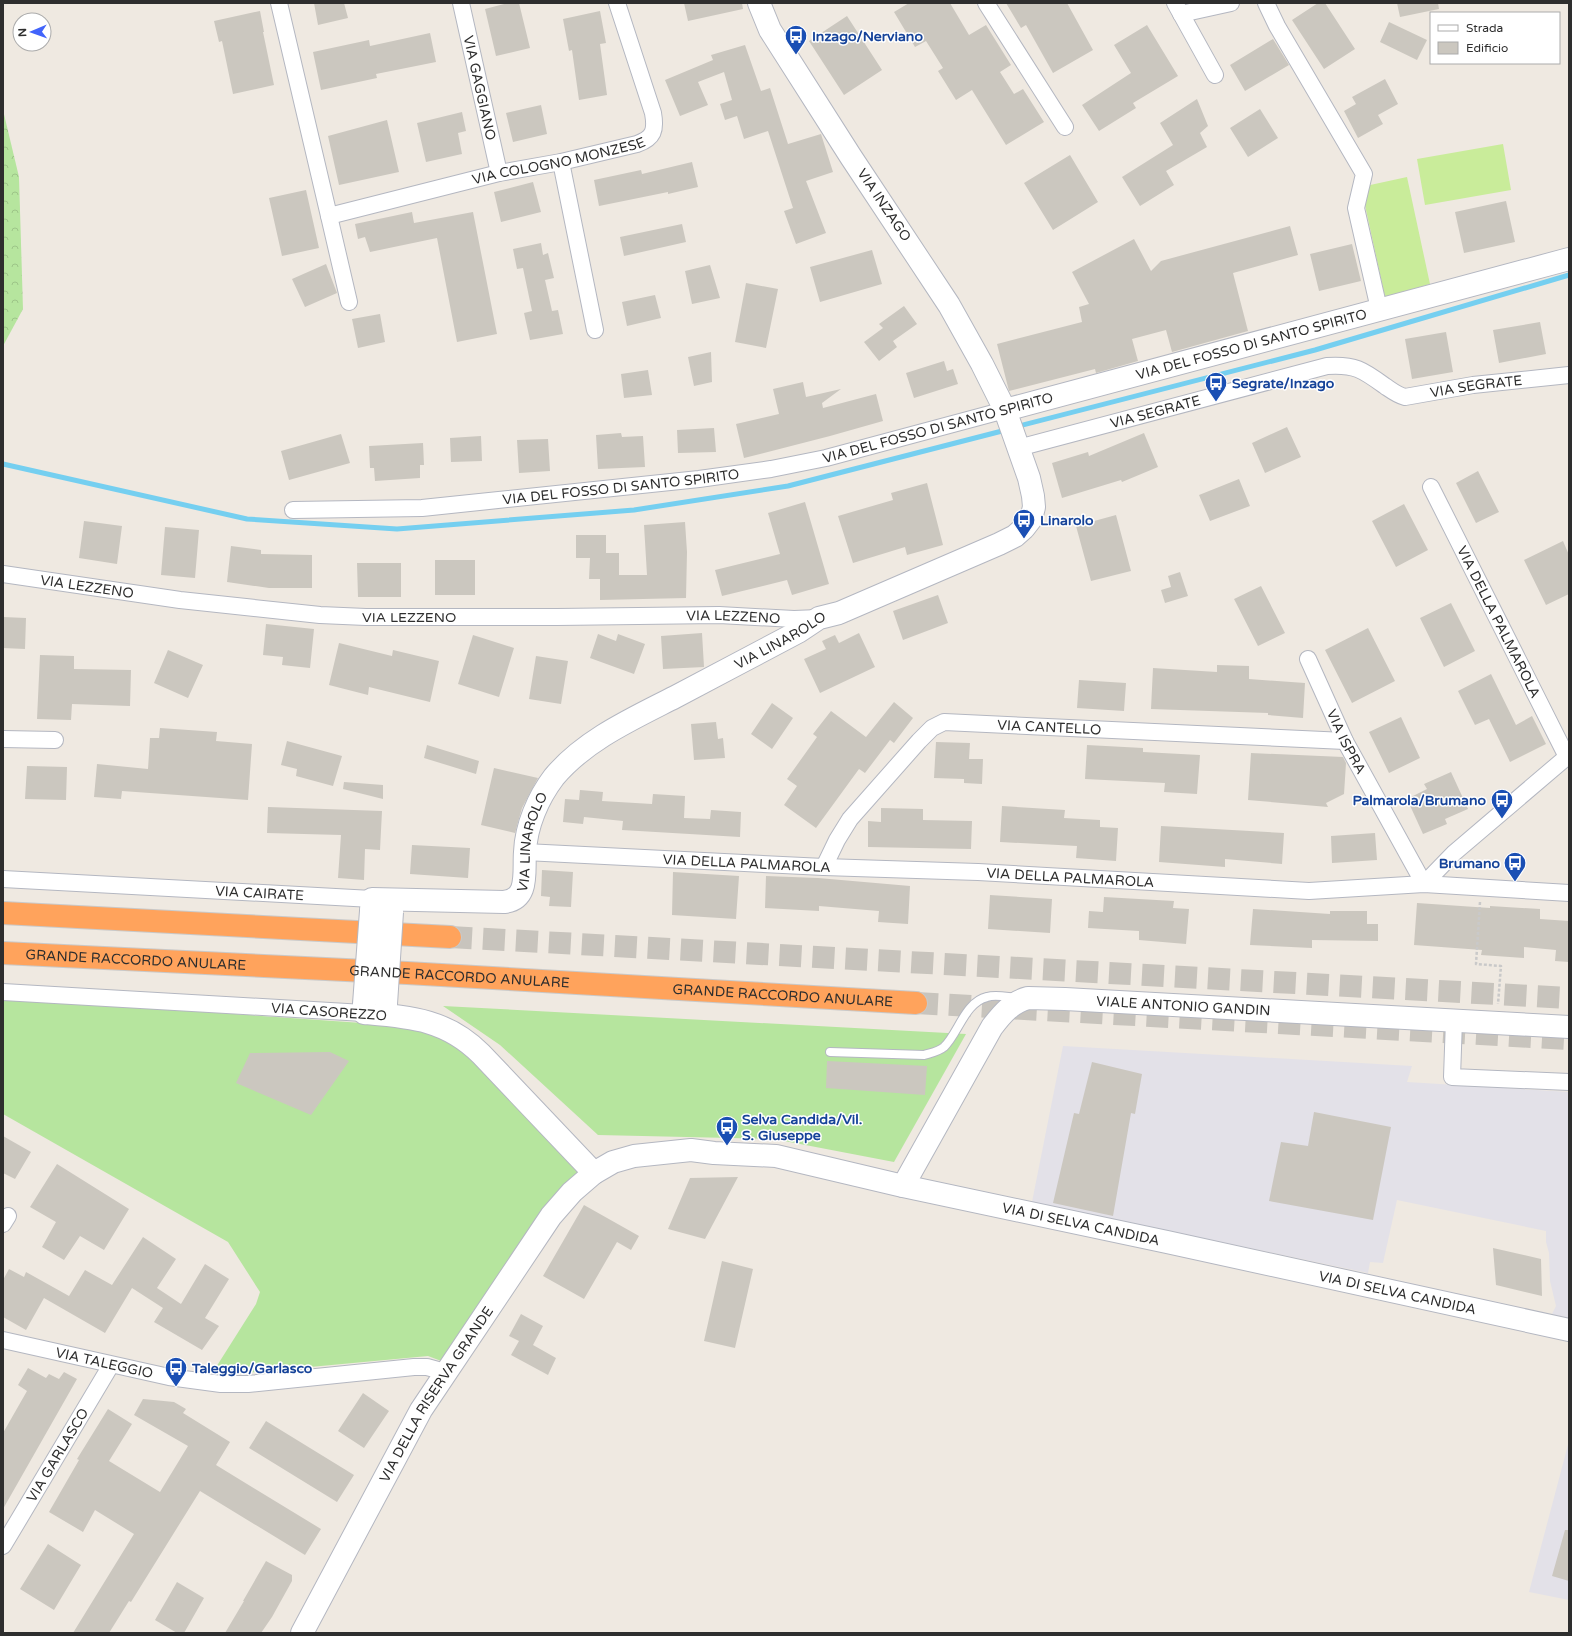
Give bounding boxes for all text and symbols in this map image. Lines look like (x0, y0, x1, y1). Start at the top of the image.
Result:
north arrow (12, 12, 52, 52)
legend (1430, 12, 1560, 64)
text: Strada (1466, 21, 1503, 35)
bus stop icon: Inzago/Nerviano (783, 23, 809, 56)
text: N (16, 28, 29, 37)
place label: Inzago/Nerviano (812, 28, 923, 45)
street label: VIA GAGGIANO (460, 34, 500, 142)
text: Edificio (1466, 41, 1508, 55)
street label: VIA COLOGNO MONZESE (470, 133, 648, 188)
street label: VIA INZAGO (853, 165, 915, 245)
street label: VIA DEL FOSSO DI SANTO SPIRITO (1134, 305, 1369, 383)
bus stop icon: Segrate/Inzago (1203, 370, 1229, 403)
street label: VIA SEGRATE (1429, 371, 1523, 401)
place label: Segrate/Inzago (1232, 375, 1335, 392)
street label: VIA DEL FOSSO DI SANTO SPIRITO (821, 389, 1055, 467)
street label: VIA SEGRATE (1108, 391, 1202, 432)
street label: VIA DEL FOSSO DI SANTO SPIRITO (502, 465, 740, 508)
bus stop icon: Linarolo (1011, 507, 1037, 540)
place label: Linarolo (1040, 512, 1094, 529)
street label: VIA DELLA PALMAROLA (1454, 543, 1544, 701)
street label: VIA LEZZENO (39, 571, 135, 602)
street label: VIA LEZZENO (686, 606, 781, 627)
street label: VIA LINAROLO (731, 608, 827, 673)
street label: VIA LEZZENO (362, 609, 456, 626)
street label: VIA ISPRA (1323, 706, 1370, 777)
street label: VIA CANTELLO (997, 716, 1102, 738)
bus stop icon: Palmarola/Brumano (1489, 787, 1515, 820)
street label: VIA LINAROLO (513, 789, 551, 894)
place label: Palmarola/Brumano (1352, 792, 1486, 809)
street label: VIA DELLA PALMAROLA (662, 850, 831, 876)
bus stop icon: Brumano (1502, 850, 1528, 883)
place label: Brumano (1439, 855, 1500, 872)
street label: VIA DELLA PALMAROLA (986, 864, 1155, 891)
street label: VIA CAIRATE (215, 882, 305, 904)
street label: GRANDE RACCORDO ANULARE (25, 946, 247, 974)
street label: GRANDE RACCORDO ANULARE (349, 962, 570, 991)
street label: GRANDE RACCORDO ANULARE (672, 980, 894, 1010)
street label: VIALE ANTONIO GANDIN (1096, 992, 1271, 1019)
street label: VIA CASOREZZO (271, 999, 387, 1025)
place label: Selva Candida/Vil. S. Giuseppe (742, 1111, 862, 1144)
bus stop icon: Selva Candida/Vil. S. Giuseppe (714, 1114, 740, 1147)
street label: VIA DI SELVA CANDIDA (1000, 1199, 1161, 1249)
street label: VIA DI SELVA CANDIDA (1317, 1267, 1478, 1318)
street label: VIA DELLA RISERVA GRANDE (376, 1303, 497, 1485)
street label: VIA TALEGGIO (54, 1344, 155, 1382)
bus stop icon: Taleggio/Garlasco (163, 1355, 189, 1388)
place label: Taleggio/Garlasco (191, 1360, 313, 1377)
street label: VIA GARLASCO (23, 1405, 92, 1505)

